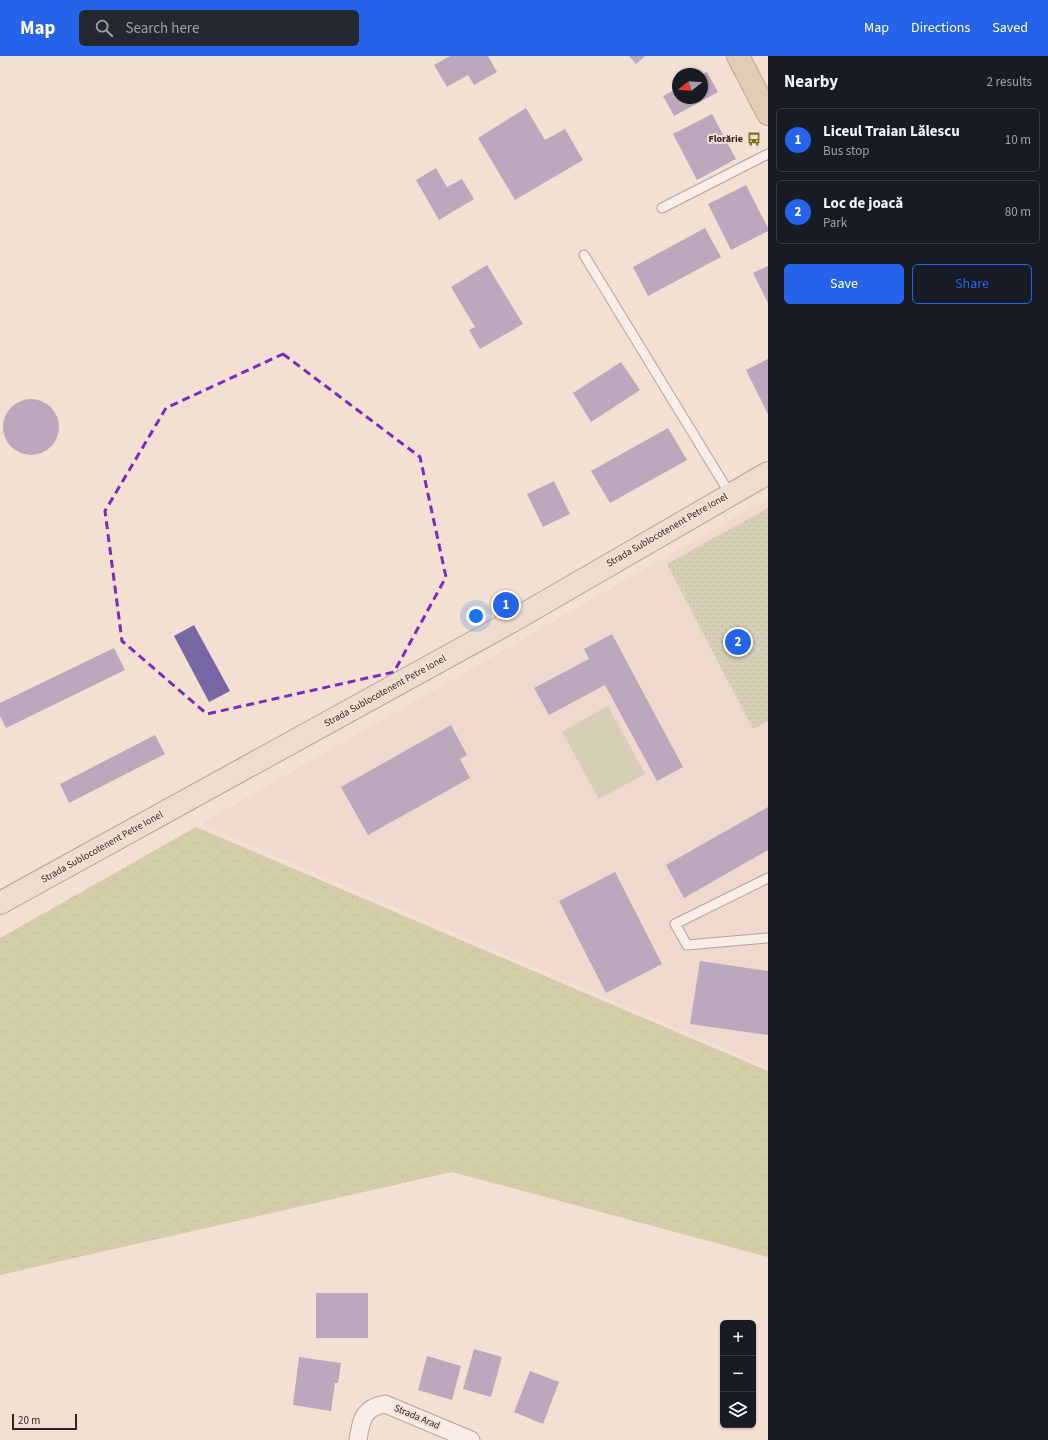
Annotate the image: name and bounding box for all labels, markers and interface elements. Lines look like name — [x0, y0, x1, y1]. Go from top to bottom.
search box — [79, 10, 359, 46]
text: Map — [20, 15, 55, 42]
icon: search — [93, 17, 115, 39]
text: Search here — [125, 18, 199, 39]
text: Map — [864, 18, 889, 38]
text: Directions — [911, 18, 970, 38]
text: Saved — [992, 18, 1028, 38]
north arrow — [672, 68, 708, 104]
text: Nearby — [784, 70, 838, 94]
text: 2 results — [987, 73, 1032, 91]
text: Liceul Traian Lălescu — [823, 121, 960, 142]
bus stop icon: Florărie — [746, 131, 762, 147]
text: 1 — [795, 131, 801, 149]
text: 10 m — [1005, 131, 1031, 149]
place label: Florărie — [708, 132, 743, 146]
text: Bus stop — [823, 142, 869, 160]
text: Loc de joacă — [823, 193, 903, 214]
text: 2 — [795, 203, 801, 221]
text: 80 m — [1005, 203, 1031, 221]
text: Park — [823, 214, 847, 232]
button: Save — [784, 264, 904, 304]
button: Share — [912, 264, 1032, 304]
street label: Strada Sublocotenent Petre Ionel — [604, 489, 731, 570]
pin: 1 — [493, 590, 519, 620]
your location — [466, 606, 486, 626]
pin: 2 — [725, 627, 751, 657]
street label: Strada Sublocotenent Petre Ionel — [321, 651, 449, 731]
street label: Strada Sublocotenent Petre Ionel — [38, 807, 166, 887]
map controls — [720, 1320, 756, 1428]
button: + — [720, 1320, 756, 1356]
button: − — [720, 1356, 756, 1392]
button: layers — [720, 1392, 756, 1428]
street label: Strada Arad — [392, 1401, 442, 1433]
scale bar — [12, 1412, 77, 1431]
text: 20 m — [18, 1413, 40, 1428]

